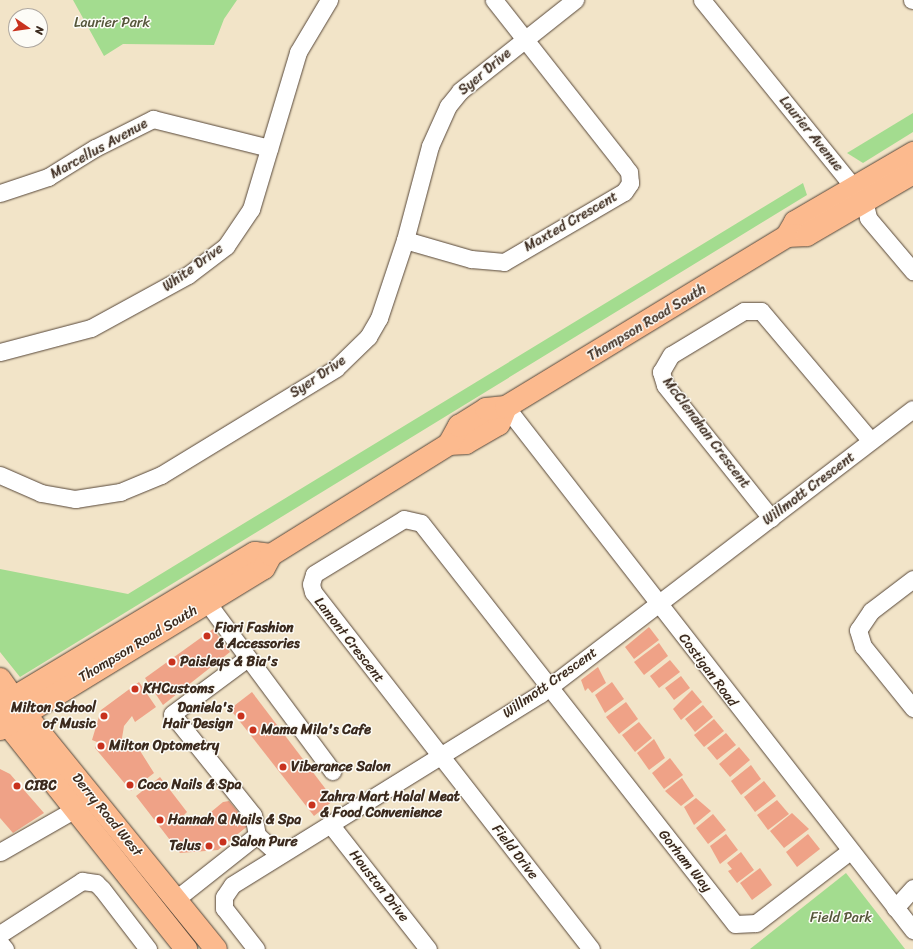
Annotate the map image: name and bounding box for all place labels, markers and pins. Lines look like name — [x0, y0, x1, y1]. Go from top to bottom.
place label: Fiori Fashion & Accessories — [215, 620, 300, 652]
marker: Fiori Fashion & Accessories — [202, 631, 212, 641]
place label: Paisleys & Bia's — [180, 654, 278, 670]
marker: Paisleys & Bia's — [167, 657, 177, 667]
place label: KHCustoms — [143, 681, 214, 697]
marker: KHCustoms — [130, 684, 140, 694]
place label: Milton School of Music — [11, 700, 96, 732]
place label: Daniela's Hair Design — [162, 700, 233, 732]
marker: Milton School of Music — [99, 711, 109, 721]
marker: Daniela's Hair Design — [236, 711, 246, 721]
place label: Mama Mila's Cafe — [261, 722, 372, 738]
marker: Mama Mila's Cafe — [248, 725, 258, 735]
place label: Milton Optometry — [109, 738, 219, 754]
marker: Milton Optometry — [96, 741, 106, 751]
place label: Viberance Salon — [291, 759, 391, 775]
marker: Viberance Salon — [278, 762, 288, 772]
place label: Coco Nails & Spa — [138, 777, 242, 793]
place label: CIBC — [25, 778, 57, 794]
marker: Coco Nails & Spa — [125, 780, 135, 790]
marker: CIBC — [12, 781, 22, 791]
place label: Zahra Mart Halal Meat & Food Convenience — [320, 789, 460, 822]
marker: Zahra Mart Halal Meat & Food Convenience — [307, 800, 317, 810]
place label: Hannah Q Nails & Spa — [168, 812, 301, 828]
marker: Hannah Q Nails & Spa — [155, 815, 165, 825]
place label: Salon Pure — [231, 834, 298, 850]
marker: Salon Pure — [218, 837, 228, 847]
place label: Telus — [169, 838, 201, 854]
marker: Telus — [204, 841, 214, 851]

